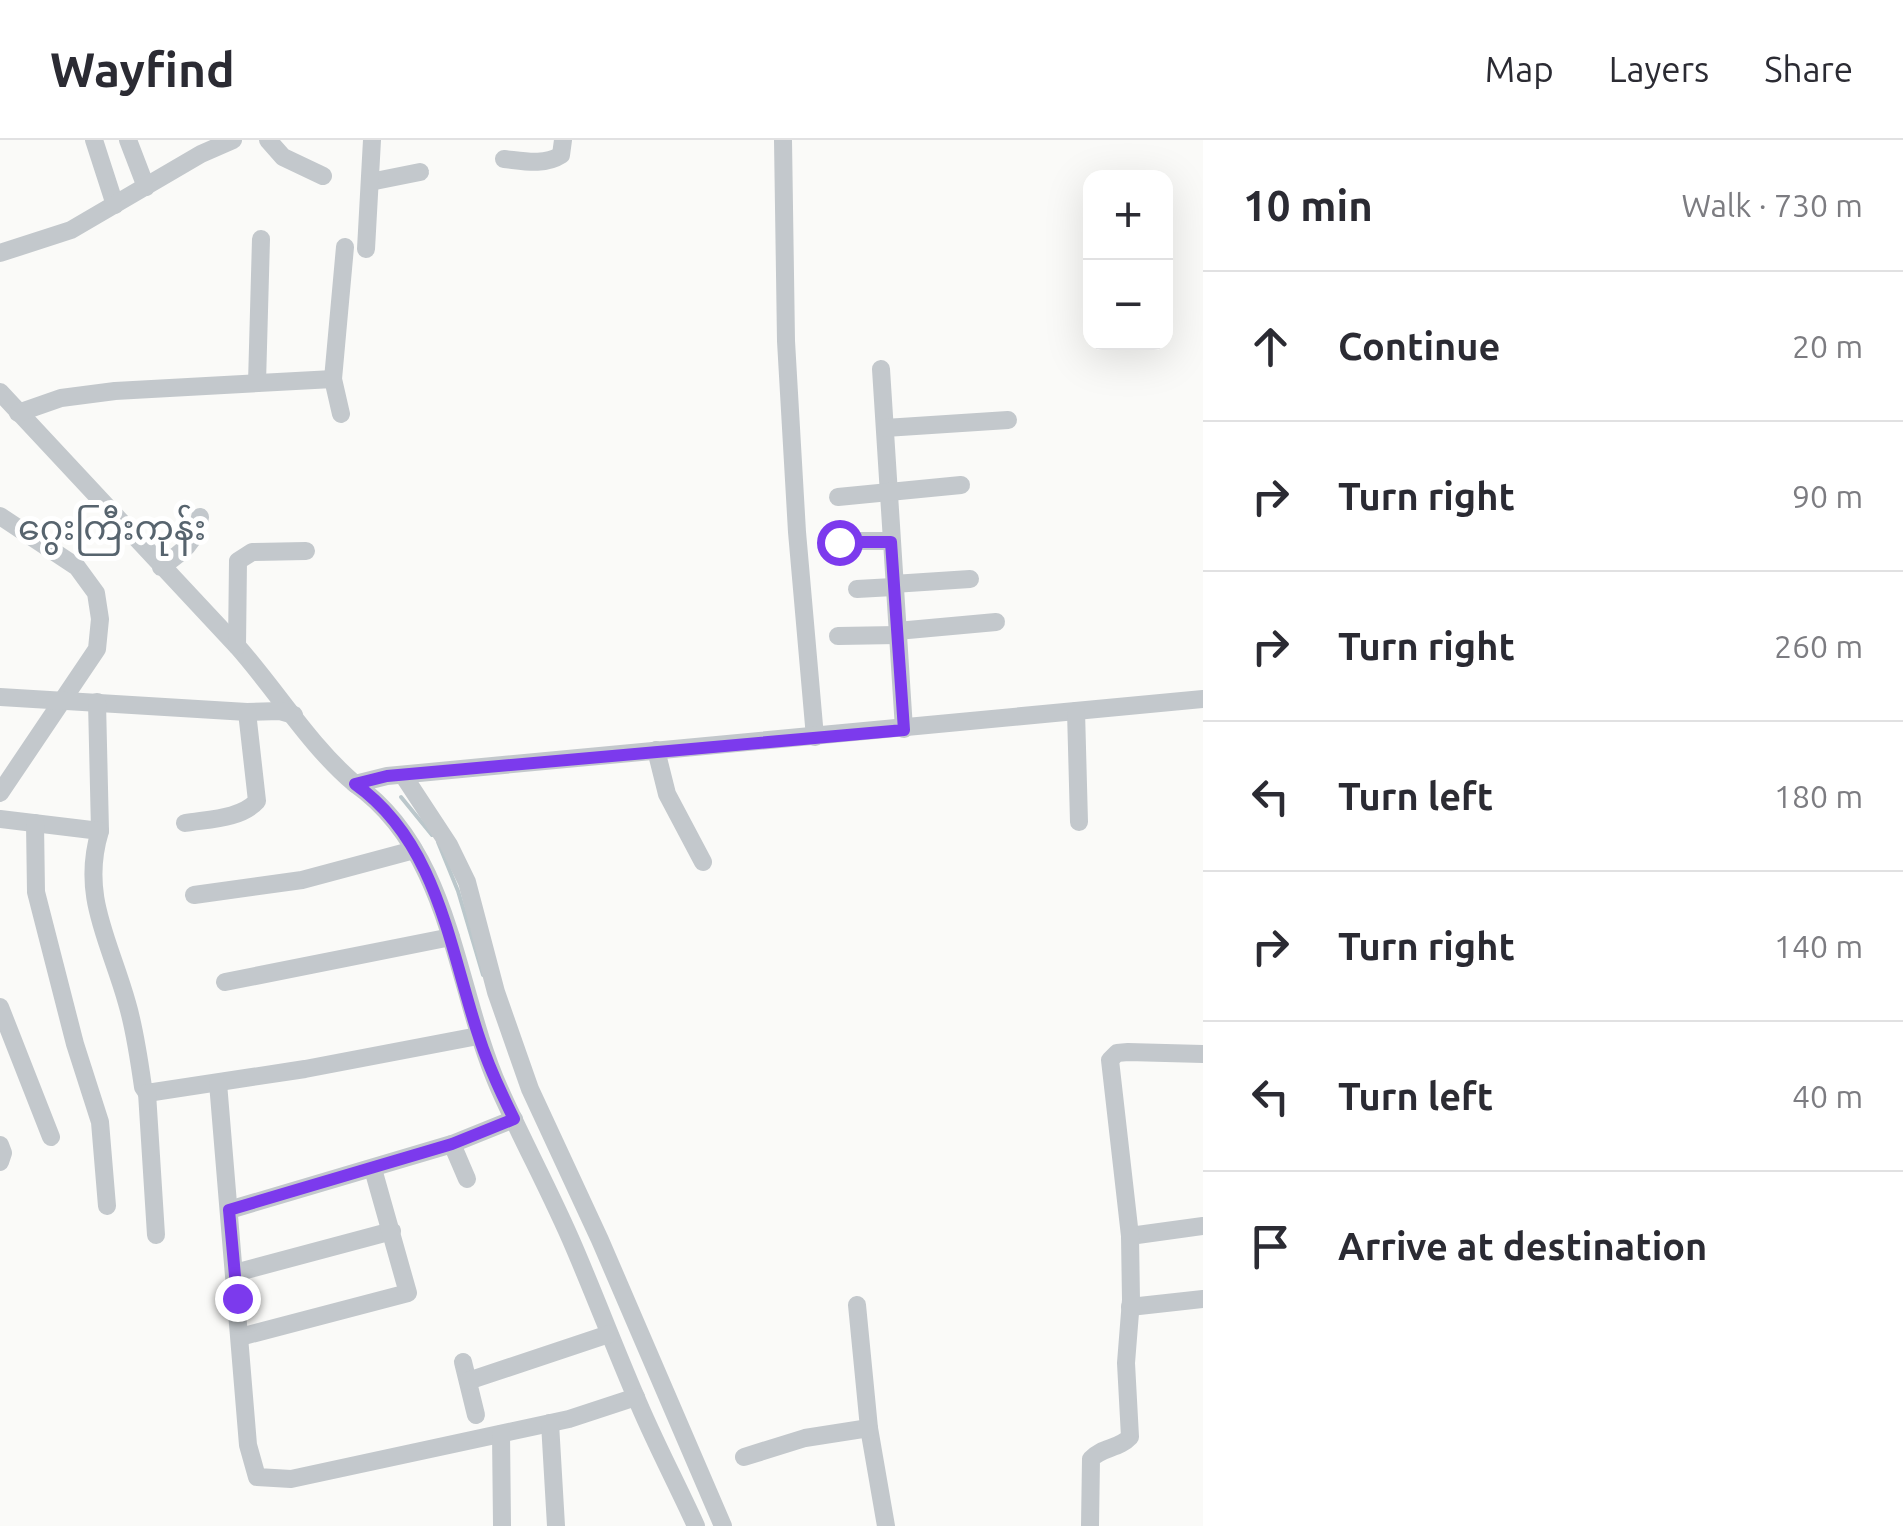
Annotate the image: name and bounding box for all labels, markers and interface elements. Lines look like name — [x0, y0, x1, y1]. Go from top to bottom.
text: Wayfind — [50, 42, 235, 96]
text: Map — [1485, 49, 1554, 89]
text: Layers — [1609, 49, 1709, 89]
text: Share — [1764, 49, 1853, 89]
map controls — [1083, 170, 1173, 350]
button: + — [1083, 170, 1173, 260]
text: 10 min — [1243, 182, 1373, 229]
text: Walk · 730 m — [1681, 187, 1863, 223]
button: − — [1083, 260, 1173, 350]
icon: ahead — [1243, 319, 1298, 374]
text: Continue — [1338, 325, 1500, 367]
text: 20 m — [1792, 328, 1863, 364]
icon: right — [1243, 469, 1298, 524]
text: Turn right — [1338, 475, 1515, 517]
text: 90 m — [1792, 478, 1863, 514]
district label: ဂွေးကြီးကုန်း — [18, 504, 206, 556]
route start — [817, 520, 863, 566]
icon: right — [1243, 619, 1298, 674]
text: Turn right — [1338, 625, 1515, 667]
text: 260 m — [1774, 628, 1863, 664]
icon: left — [1243, 769, 1298, 824]
text: Turn left — [1338, 775, 1493, 817]
text: 180 m — [1774, 778, 1863, 814]
icon: right — [1243, 919, 1298, 974]
text: Turn right — [1338, 925, 1515, 967]
text: 140 m — [1774, 928, 1863, 964]
icon: left — [1243, 1069, 1298, 1124]
text: Turn left — [1338, 1075, 1493, 1117]
text: 40 m — [1792, 1078, 1863, 1114]
icon: arrive — [1243, 1219, 1298, 1274]
text: Arrive at destination — [1338, 1225, 1707, 1267]
route end — [215, 1276, 261, 1322]

